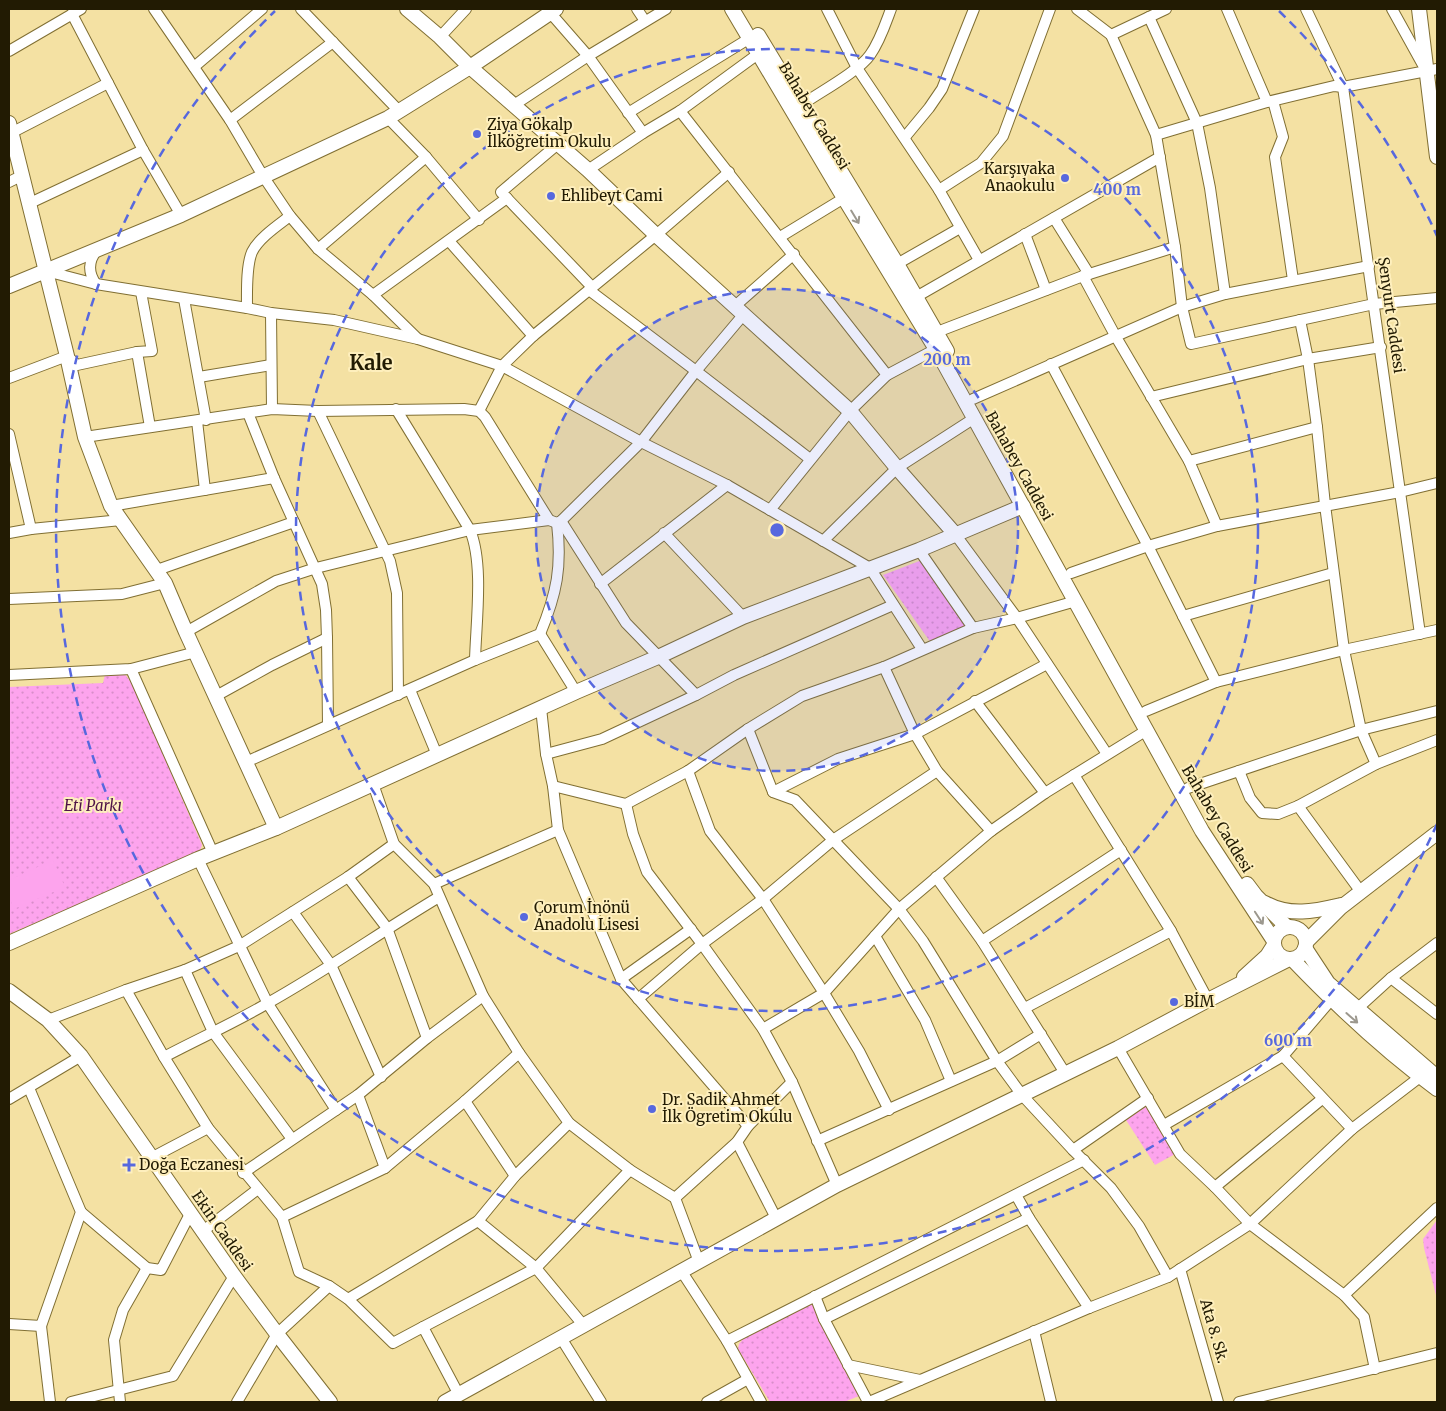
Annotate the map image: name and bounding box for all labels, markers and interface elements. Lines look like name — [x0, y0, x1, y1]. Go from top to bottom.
street label: Bahabey Caddesi — [775, 58, 854, 173]
place label: Ziya Gökalp İlköğretim Okulu — [487, 115, 611, 151]
marker: Ziya Gökalp İlköğretim Okulu — [471, 128, 483, 140]
place label: Karşıyaka Anaokulu — [984, 159, 1055, 195]
marker: Karşıyaka Anaokulu — [1059, 172, 1071, 184]
text: 400 m — [1093, 180, 1141, 199]
place label: Ehlibeyt Cami — [561, 186, 663, 205]
marker: Ehlibeyt Cami — [545, 190, 557, 202]
one-way arrow — [850, 209, 860, 223]
street label: Şenyurt Caddesi — [1374, 256, 1409, 374]
district label: Kale — [349, 350, 393, 375]
text: 200 m — [923, 350, 971, 369]
street label: Bahabey Caddesi — [982, 408, 1057, 524]
centre of rings — [768, 521, 786, 539]
street label: Bahabey Caddesi — [1178, 761, 1257, 876]
park label: Eti Parkı — [64, 796, 122, 815]
place label: Çorum İnönü Anadolu Lisesi — [533, 898, 640, 934]
marker: Çorum İnönü Anadolu Lisesi — [518, 911, 530, 923]
one-way arrow — [1254, 911, 1264, 925]
place label: BİM — [1184, 992, 1214, 1011]
marker: BİM — [1168, 996, 1180, 1008]
one-way arrow — [1345, 1012, 1358, 1024]
text: 600 m — [1264, 1031, 1312, 1050]
place label: Dr. Sadik Ahmet İlk Ögretim Okulu — [662, 1090, 792, 1126]
marker: Dr. Sadik Ahmet İlk Ögretim Okulu — [646, 1103, 658, 1115]
place label: Doğa Eczanesi — [139, 1155, 244, 1174]
marker: Doğa Eczanesi — [123, 1159, 135, 1171]
street label: Ekin Caddesi — [188, 1187, 257, 1275]
street label: Ata 8. Sk. — [1196, 1296, 1233, 1365]

